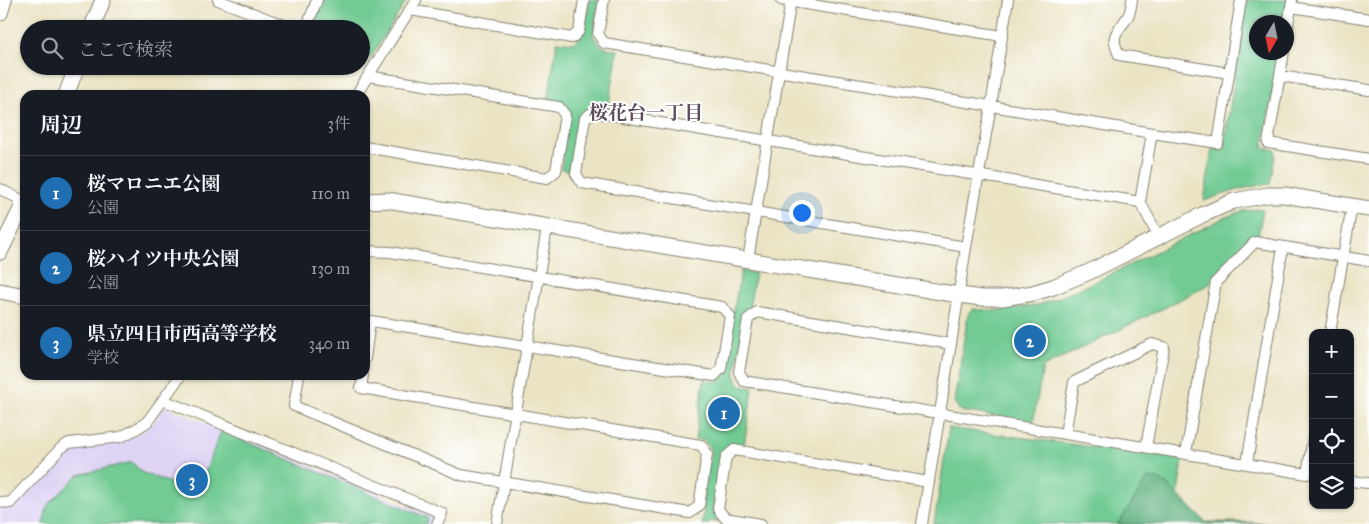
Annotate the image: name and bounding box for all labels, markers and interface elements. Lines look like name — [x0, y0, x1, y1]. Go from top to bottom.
north arrow — [1249, 15, 1294, 60]
search box — [20, 20, 370, 75]
icon: search — [38, 34, 66, 62]
text: ここで検索 — [78, 38, 173, 61]
district label: 桜花台一丁目 — [589, 101, 703, 124]
text: 周辺 — [40, 112, 82, 138]
text: 3件 — [328, 114, 350, 133]
text: 桜マロニエ公園 — [87, 172, 220, 195]
text: 1 — [53, 184, 59, 203]
text: 110 m — [311, 184, 350, 203]
text: 公園 — [87, 198, 119, 217]
your location — [789, 200, 815, 226]
text: 桜ハイツ中央公園 — [87, 247, 239, 270]
text: 2 — [52, 259, 60, 278]
text: 130 m — [311, 259, 350, 278]
text: 公園 — [87, 273, 119, 292]
text: 県立四日市西高等学校 — [87, 322, 277, 345]
pin: 2 — [1014, 322, 1046, 360]
map controls — [1309, 329, 1354, 509]
button: + — [1309, 329, 1354, 374]
text: 3 — [53, 334, 59, 353]
text: 340 m — [308, 334, 350, 353]
text: 学校 — [87, 348, 119, 367]
button: − — [1309, 374, 1354, 419]
pin: 1 — [708, 394, 740, 432]
button: locate — [1309, 419, 1354, 464]
pin: 3 — [176, 461, 208, 499]
button: layers — [1309, 464, 1354, 509]

